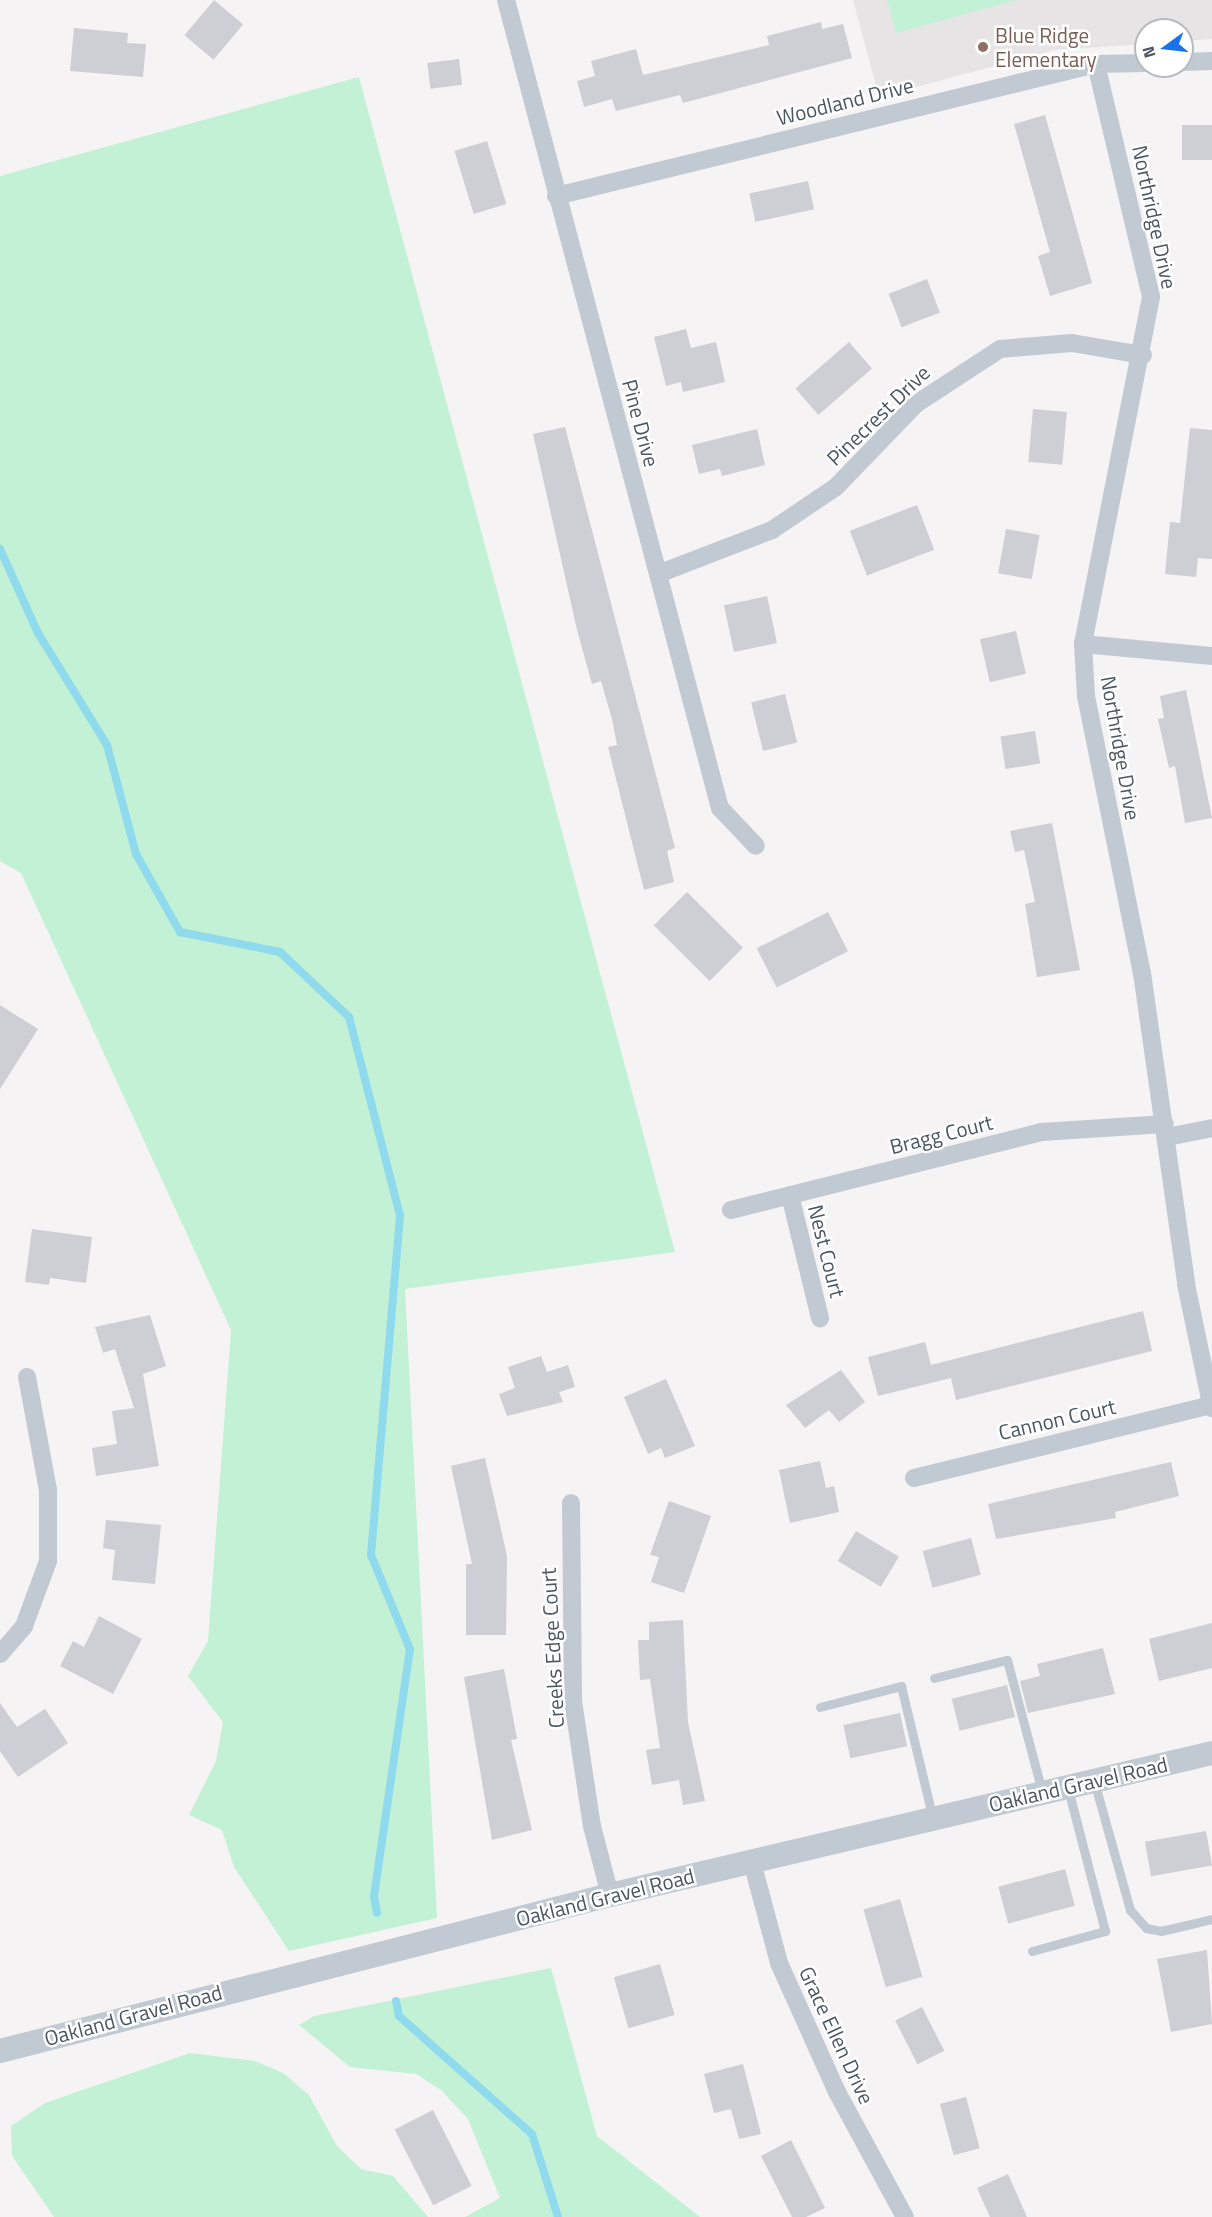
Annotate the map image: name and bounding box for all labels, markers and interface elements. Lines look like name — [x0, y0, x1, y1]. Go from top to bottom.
north arrow — [1134, 18, 1194, 78]
place label: Blue Ridge Elementary — [995, 22, 1097, 72]
marker: Blue Ridge Elementary — [976, 40, 990, 54]
text: N — [1136, 44, 1162, 61]
street label: Woodland Drive — [774, 72, 916, 130]
street label: Northridge Drive — [1127, 143, 1183, 291]
street label: Pinecrest Drive — [821, 360, 935, 470]
street label: Pine Drive — [617, 377, 665, 469]
street label: Northridge Drive — [1096, 674, 1146, 822]
street label: Bragg Court — [887, 1109, 995, 1159]
street label: Nest Court — [803, 1202, 851, 1300]
street label: Cannon Court — [996, 1393, 1118, 1445]
street label: Creeks Edge Court — [535, 1567, 569, 1729]
street label: Oakland Gravel Road — [986, 1751, 1170, 1817]
street label: Oakland Gravel Road — [513, 1863, 697, 1931]
street label: Grace Ellen Drive — [794, 1962, 880, 2108]
street label: Oakland Gravel Road — [41, 1979, 225, 2051]

